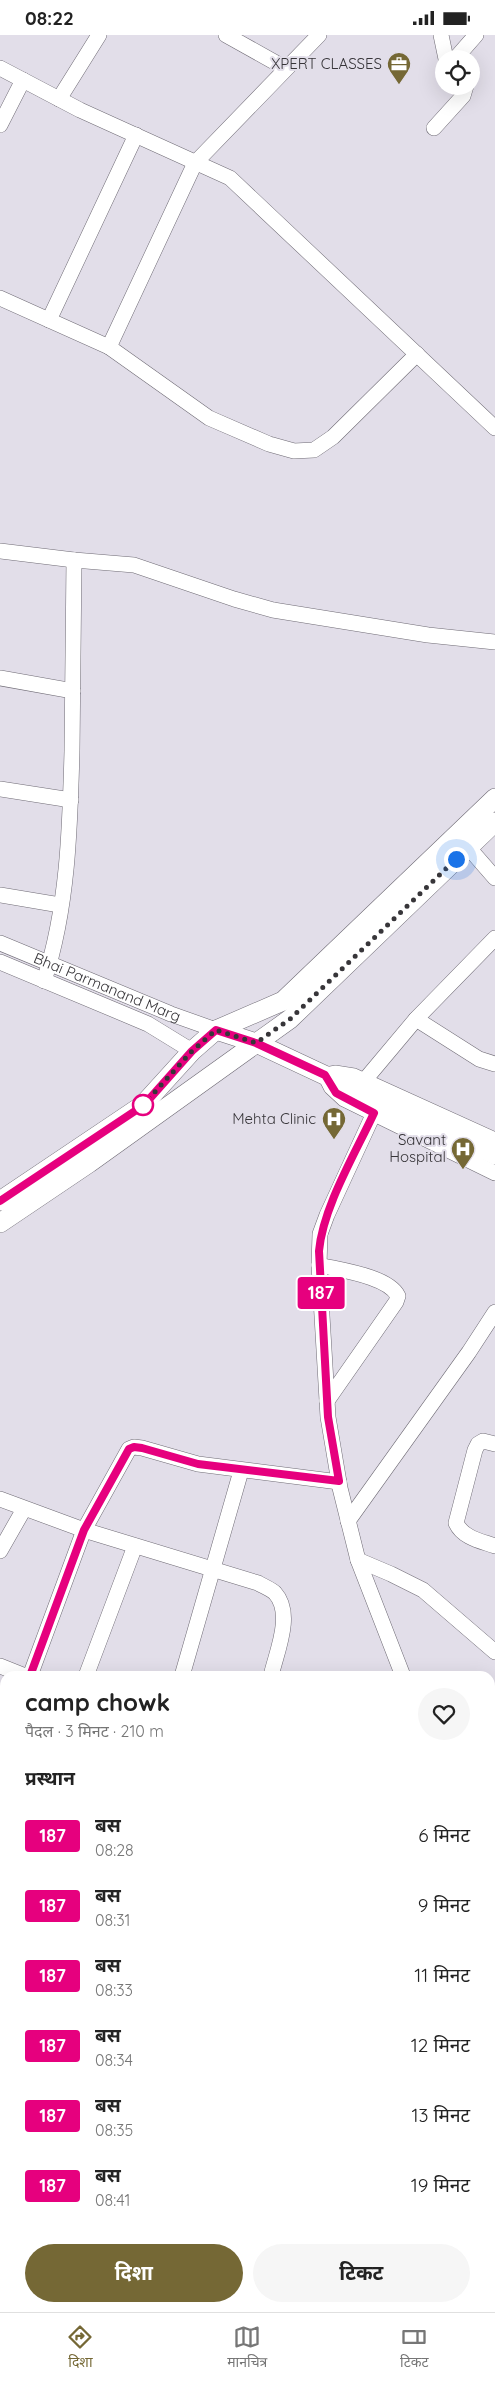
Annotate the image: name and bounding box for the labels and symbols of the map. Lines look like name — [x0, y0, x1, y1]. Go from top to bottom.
office icon: XPERT CLASSES — [386, 51, 412, 85]
place label: XPERT CLASSES — [271, 54, 382, 73]
your location — [444, 847, 469, 872]
street label: Bhai Parmanand Marg — [31, 948, 183, 1026]
unlabelled marker — [132, 1094, 154, 1116]
hospital icon: Mehta Clinic — [321, 1106, 347, 1140]
place label: Mehta Clinic — [232, 1109, 316, 1128]
place label: Savant Hospital — [389, 1130, 446, 1166]
hospital icon: Savant Hospital — [450, 1136, 476, 1170]
line badge: 187 — [292, 1277, 350, 1309]

